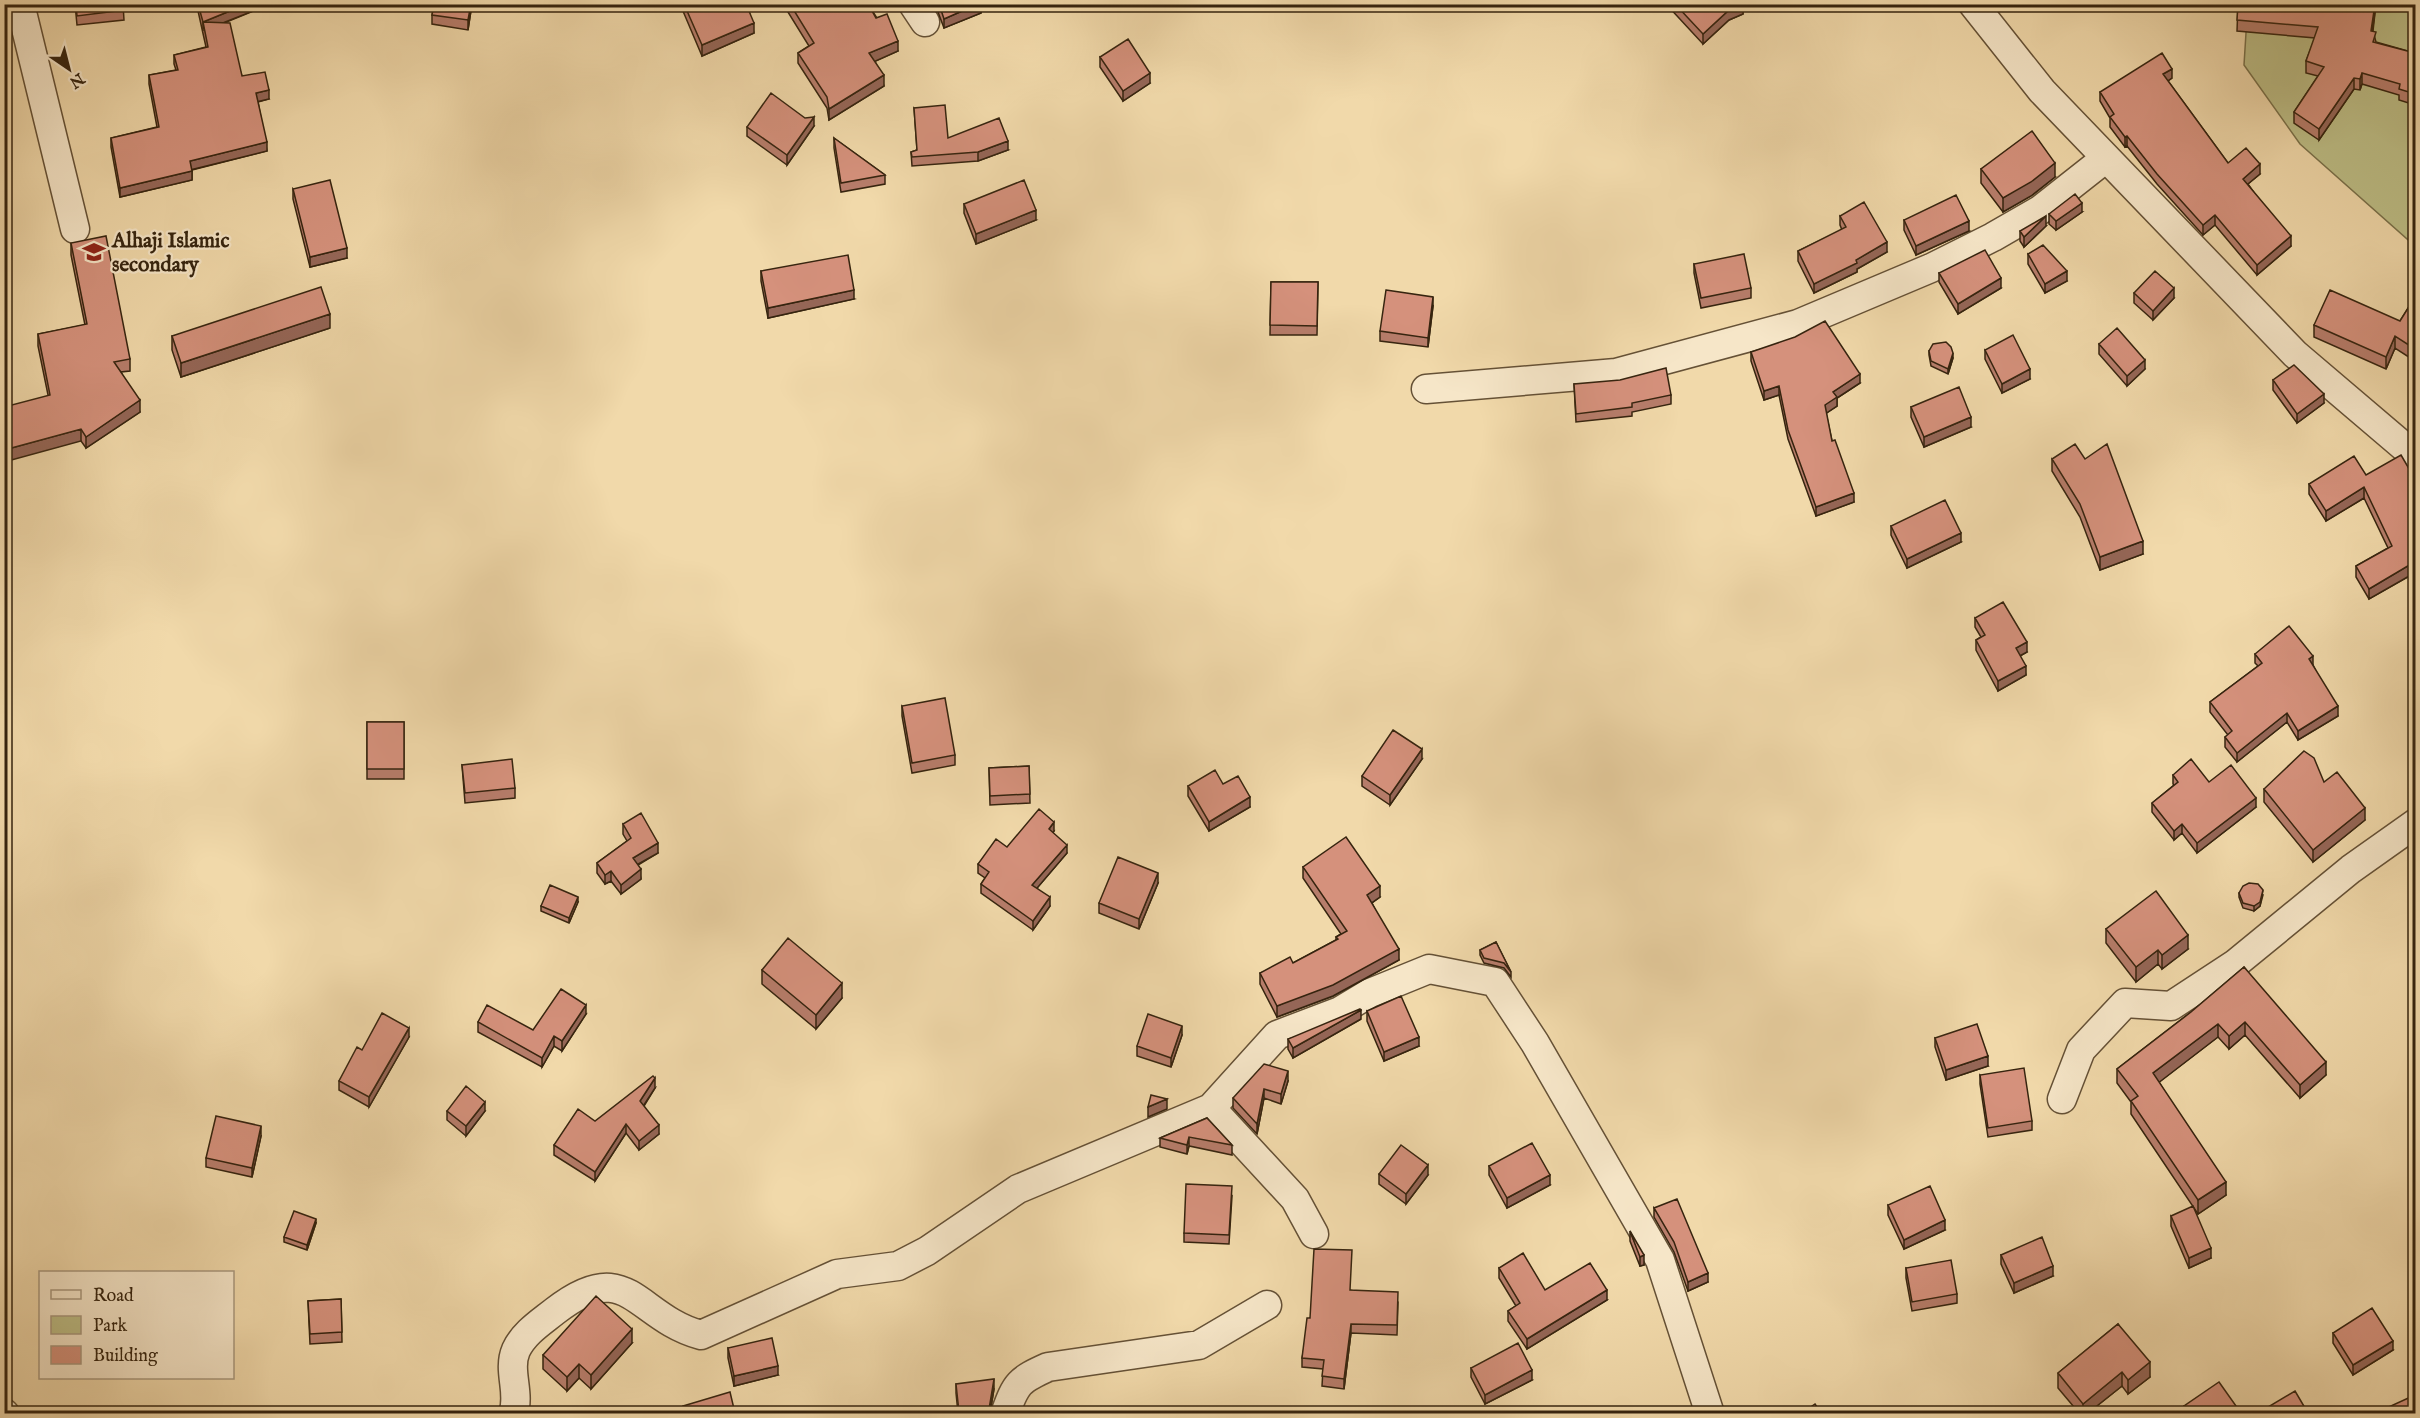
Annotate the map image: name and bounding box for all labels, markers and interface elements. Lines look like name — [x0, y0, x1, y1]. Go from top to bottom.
north arrow — [39, 39, 99, 99]
text: N — [65, 67, 89, 92]
place label: Alhaji Islamic secondary — [111, 228, 229, 279]
school or university icon: Alhaji Islamic secondary — [81, 239, 107, 265]
legend — [39, 1271, 234, 1379]
text: Road — [93, 1285, 134, 1308]
text: Park — [93, 1315, 128, 1338]
text: Building — [93, 1345, 158, 1368]

